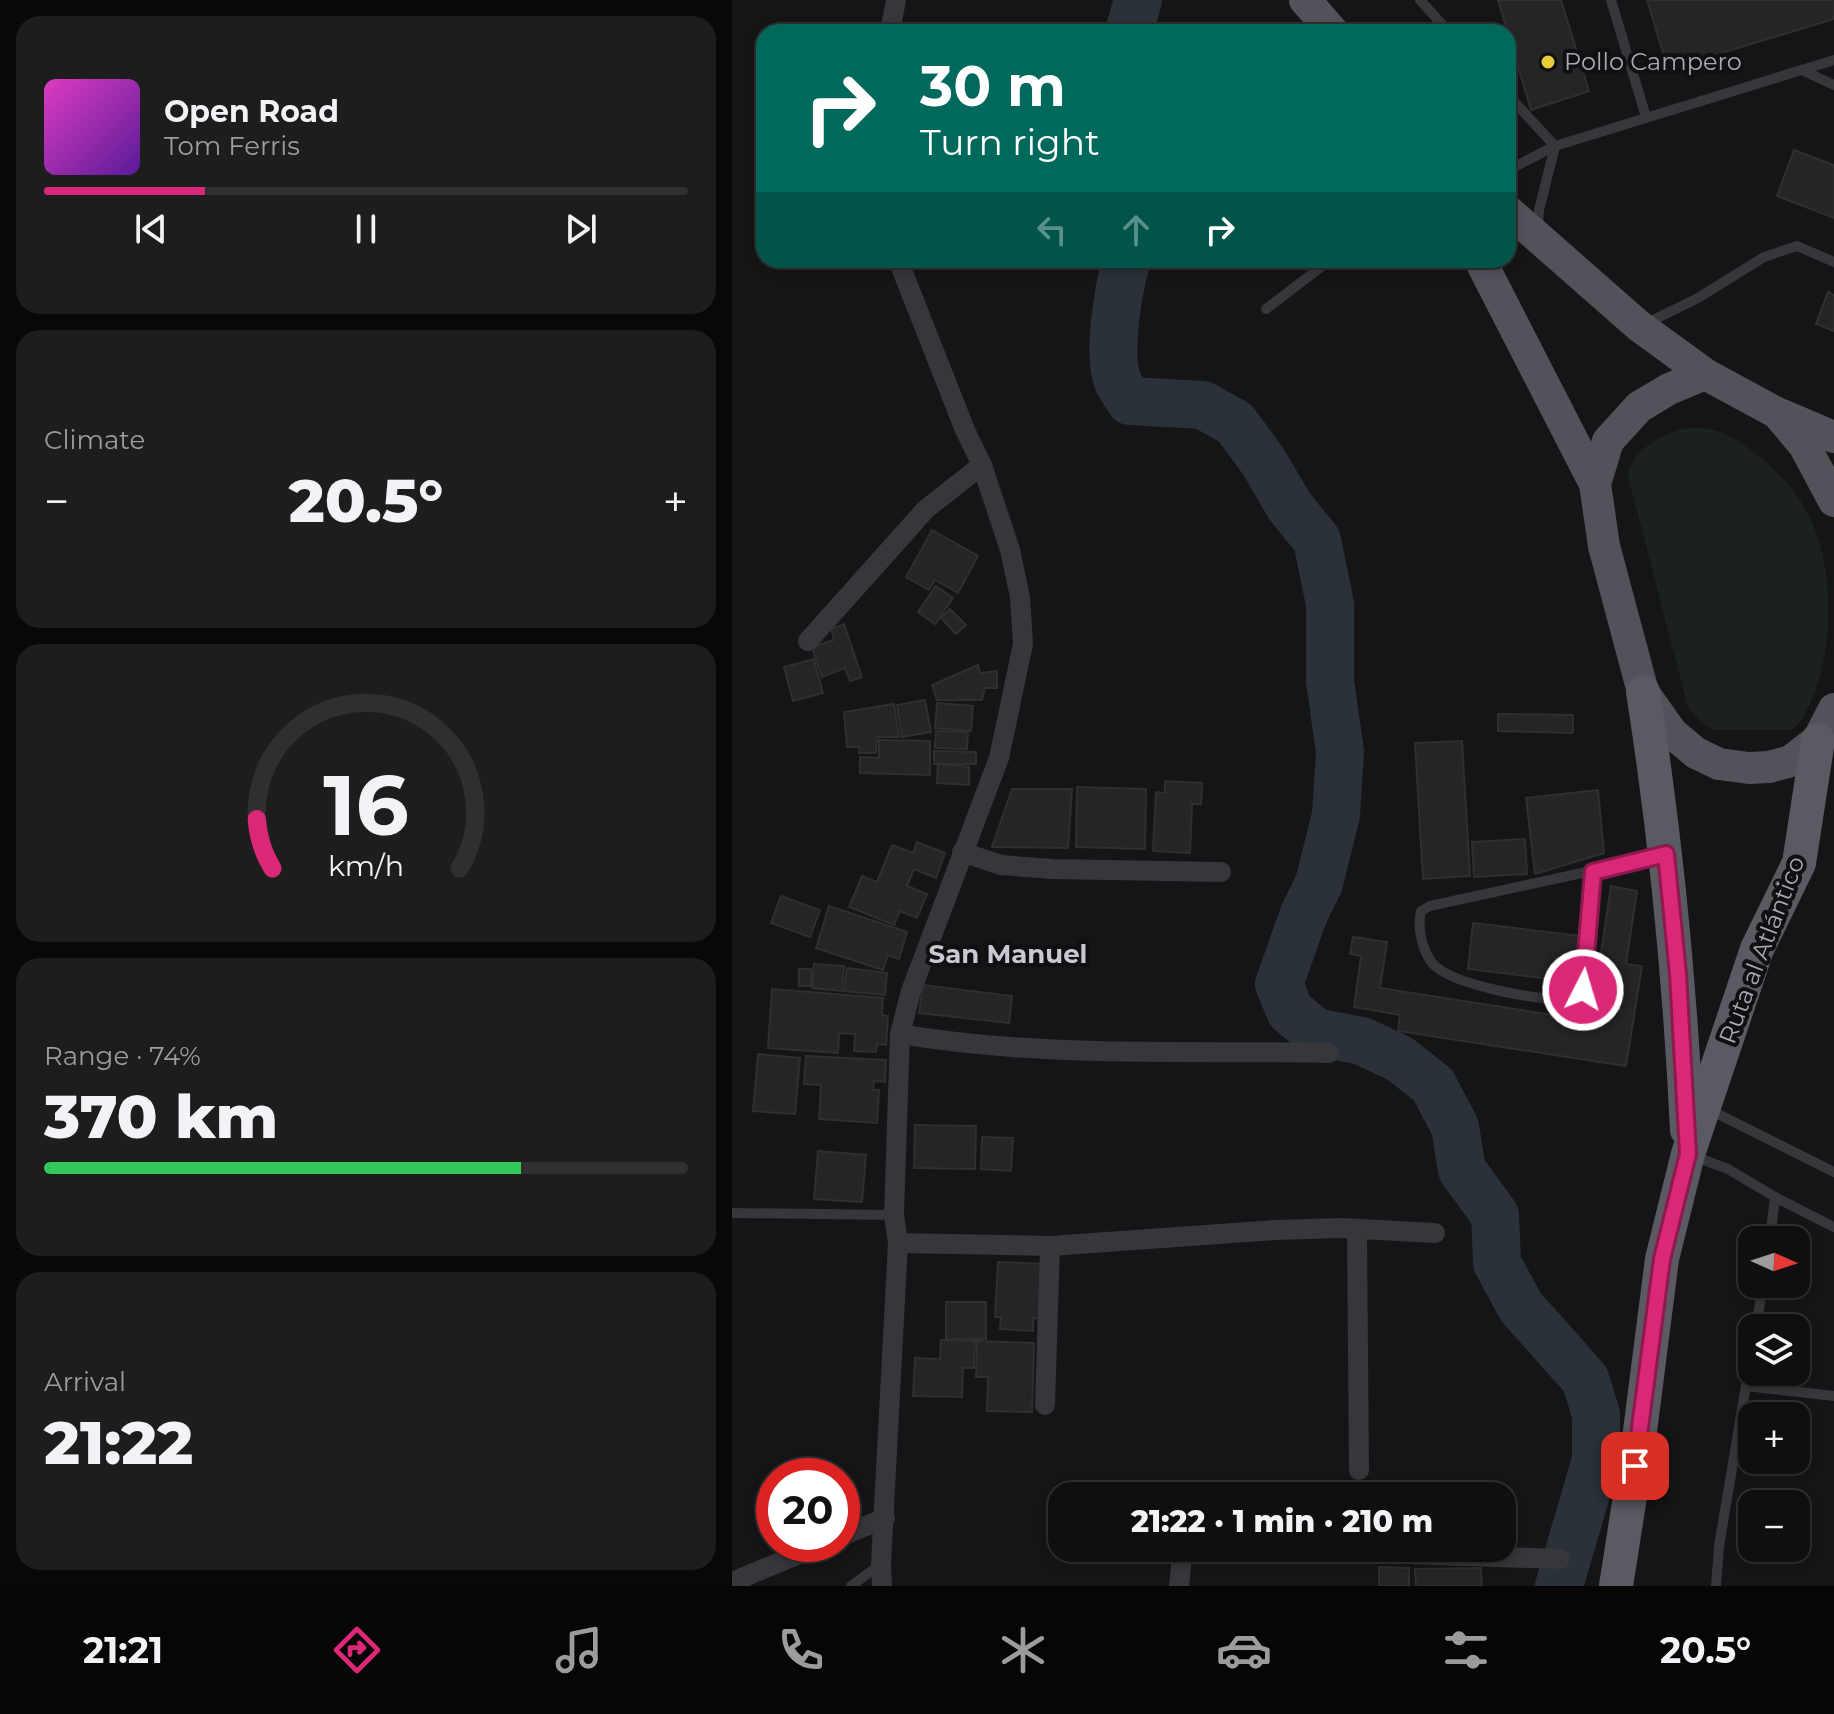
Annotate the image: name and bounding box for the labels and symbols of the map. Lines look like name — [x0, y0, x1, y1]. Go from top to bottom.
place label: Pollo Campero — [1564, 47, 1742, 76]
marker: Pollo Campero — [1539, 53, 1557, 71]
street label: Ruta al Atlántico — [1712, 852, 1811, 1048]
district label: San Manuel — [929, 938, 1087, 970]
position arrow — [1541, 948, 1625, 1032]
north arrow — [1738, 1226, 1810, 1298]
pin — [1601, 1432, 1669, 1500]
speed limit sign: 20 — [756, 1458, 860, 1562]

